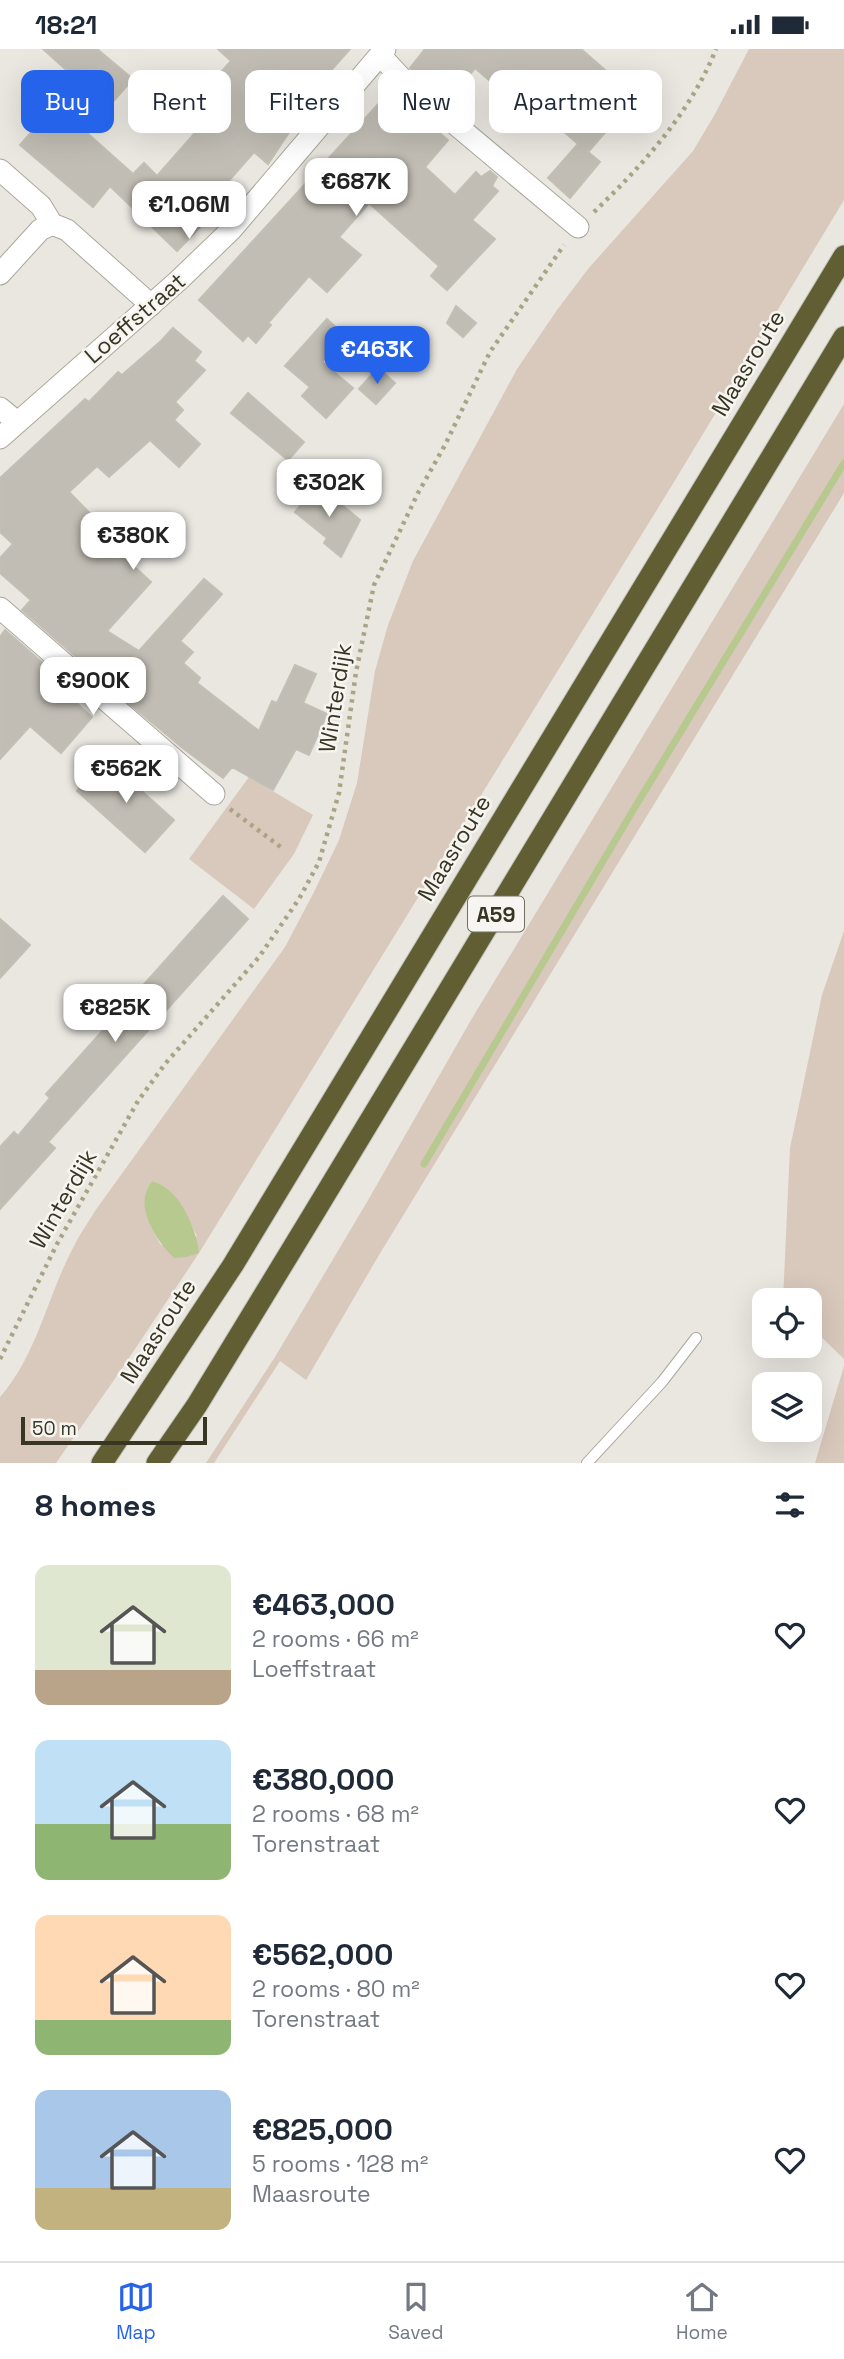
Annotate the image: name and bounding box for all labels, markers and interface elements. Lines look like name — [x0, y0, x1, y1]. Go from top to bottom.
text: 18:21 — [35, 8, 97, 42]
chip: Buy — [21, 70, 114, 133]
chip: Rent — [128, 70, 231, 133]
chip: Filters — [245, 70, 364, 133]
chip: New — [378, 70, 475, 133]
chip: Apartment — [489, 70, 662, 133]
pin: €687K — [307, 159, 405, 218]
text: €687K — [321, 166, 391, 196]
pin: €1.06M — [132, 181, 246, 241]
text: €1.06M — [148, 189, 230, 219]
street label: Loeffstraat — [78, 266, 192, 370]
street label: Maasroute — [705, 304, 791, 422]
pin: €463K — [328, 327, 426, 386]
text: €463K — [341, 334, 413, 364]
pin: €302K — [280, 459, 378, 519]
text: €302K — [293, 467, 365, 497]
pin: €380K — [84, 512, 182, 572]
text: €380K — [97, 520, 169, 550]
street label: Winterdijk — [312, 641, 358, 755]
pin: €900K — [44, 657, 142, 717]
text: €900K — [56, 665, 130, 695]
pin: €562K — [77, 745, 175, 805]
text: €562K — [90, 753, 162, 783]
street label: Maasroute — [411, 789, 497, 907]
road number: A59 — [468, 897, 524, 931]
pin: €825K — [66, 985, 164, 1044]
text: €825K — [79, 992, 151, 1022]
street label: Winterdijk — [22, 1144, 104, 1254]
street label: Maasroute — [113, 1273, 203, 1389]
map controls — [752, 1288, 822, 1442]
button: locate — [752, 1288, 822, 1358]
button: layers — [752, 1372, 822, 1442]
scale bar — [21, 1414, 206, 1446]
text: 50 m — [32, 1416, 77, 1441]
text: 8 homes — [35, 1486, 156, 1525]
icon: filters — [771, 1486, 809, 1524]
text: €463,000 — [252, 1585, 395, 1624]
icon: home — [91, 1593, 175, 1677]
icon: heart — [771, 1616, 809, 1654]
text: 2 rooms · 66 m² — [252, 1624, 419, 1654]
text: Loeffstraat — [252, 1654, 376, 1684]
text: €380,000 — [252, 1760, 394, 1799]
icon: home — [91, 1768, 175, 1852]
icon: heart — [771, 1791, 809, 1829]
text: 2 rooms · 68 m² — [252, 1799, 419, 1829]
text: Torenstraat — [252, 1829, 380, 1859]
text: €562,000 — [252, 1935, 393, 1974]
icon: home — [91, 1943, 175, 2027]
icon: heart — [771, 1966, 809, 2004]
text: 2 rooms · 80 m² — [252, 1974, 420, 2004]
text: Torenstraat — [252, 2004, 380, 2034]
text: €825,000 — [252, 2110, 393, 2149]
icon: home — [91, 2118, 175, 2202]
icon: heart — [771, 2141, 809, 2179]
text: 5 rooms · 128 m² — [252, 2149, 428, 2179]
text: Maasroute — [252, 2179, 371, 2209]
tab: Map — [116, 2278, 156, 2345]
tab: Saved — [388, 2278, 444, 2345]
tab: Home — [676, 2278, 728, 2345]

